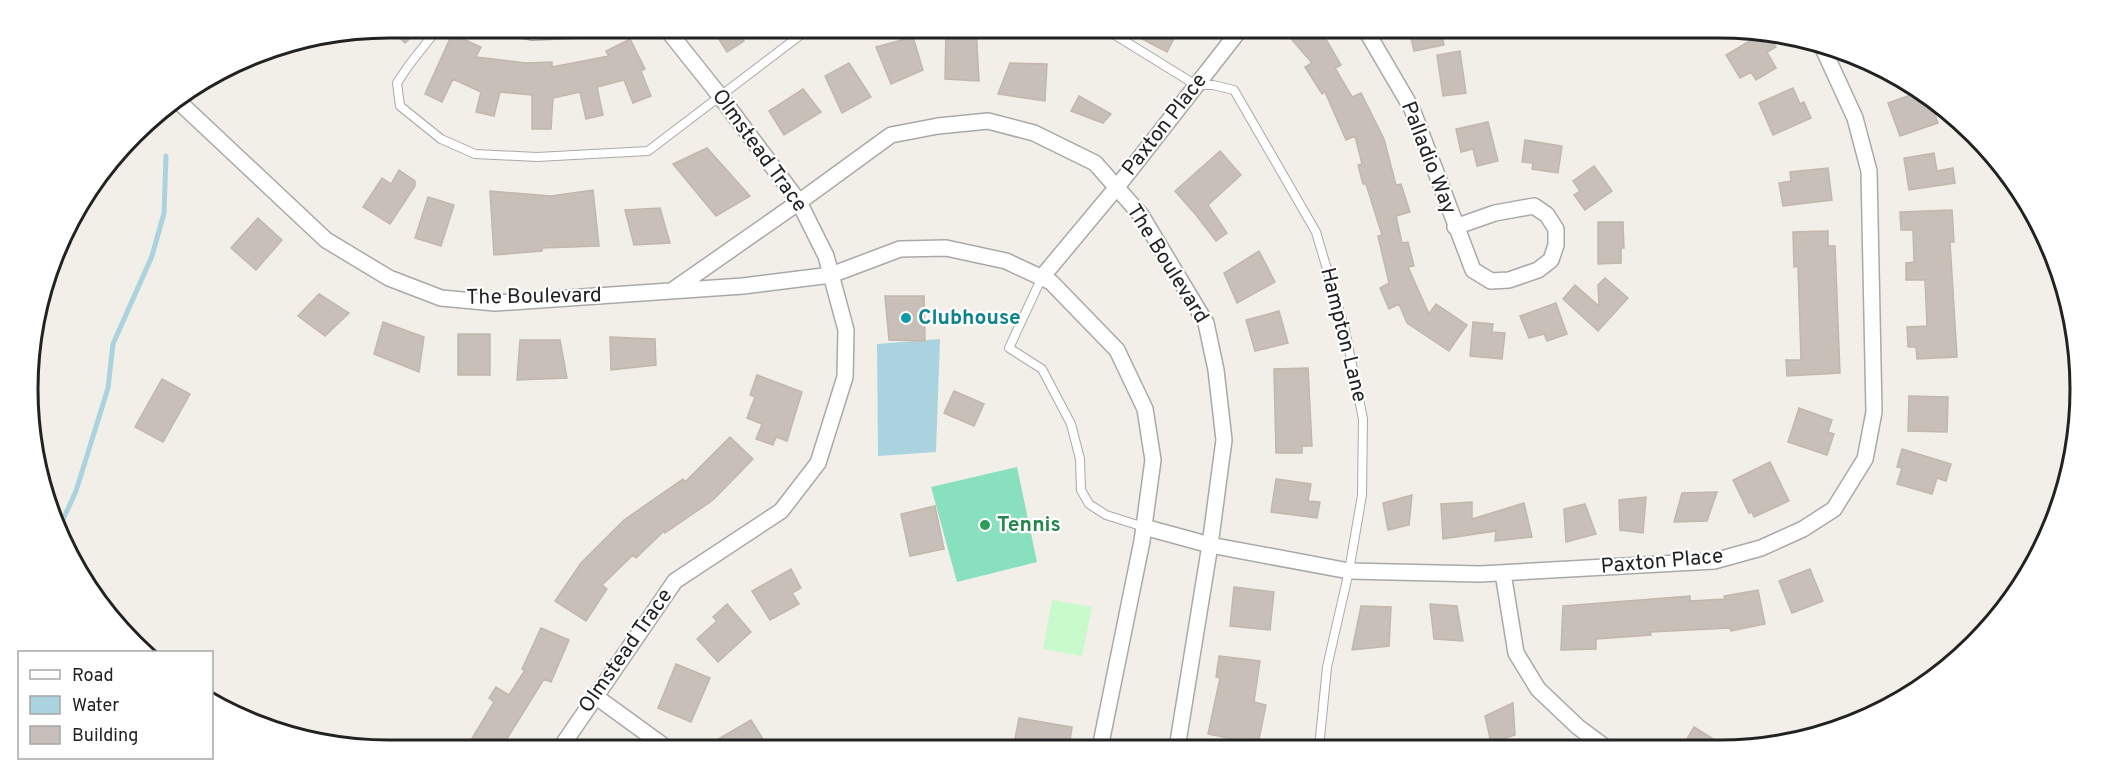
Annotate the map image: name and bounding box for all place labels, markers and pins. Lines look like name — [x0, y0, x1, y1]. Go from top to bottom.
place label: Clubhouse — [918, 305, 1021, 332]
marker: Clubhouse — [899, 311, 913, 325]
place label: Tennis — [997, 512, 1061, 539]
marker: Tennis — [978, 518, 992, 532]

